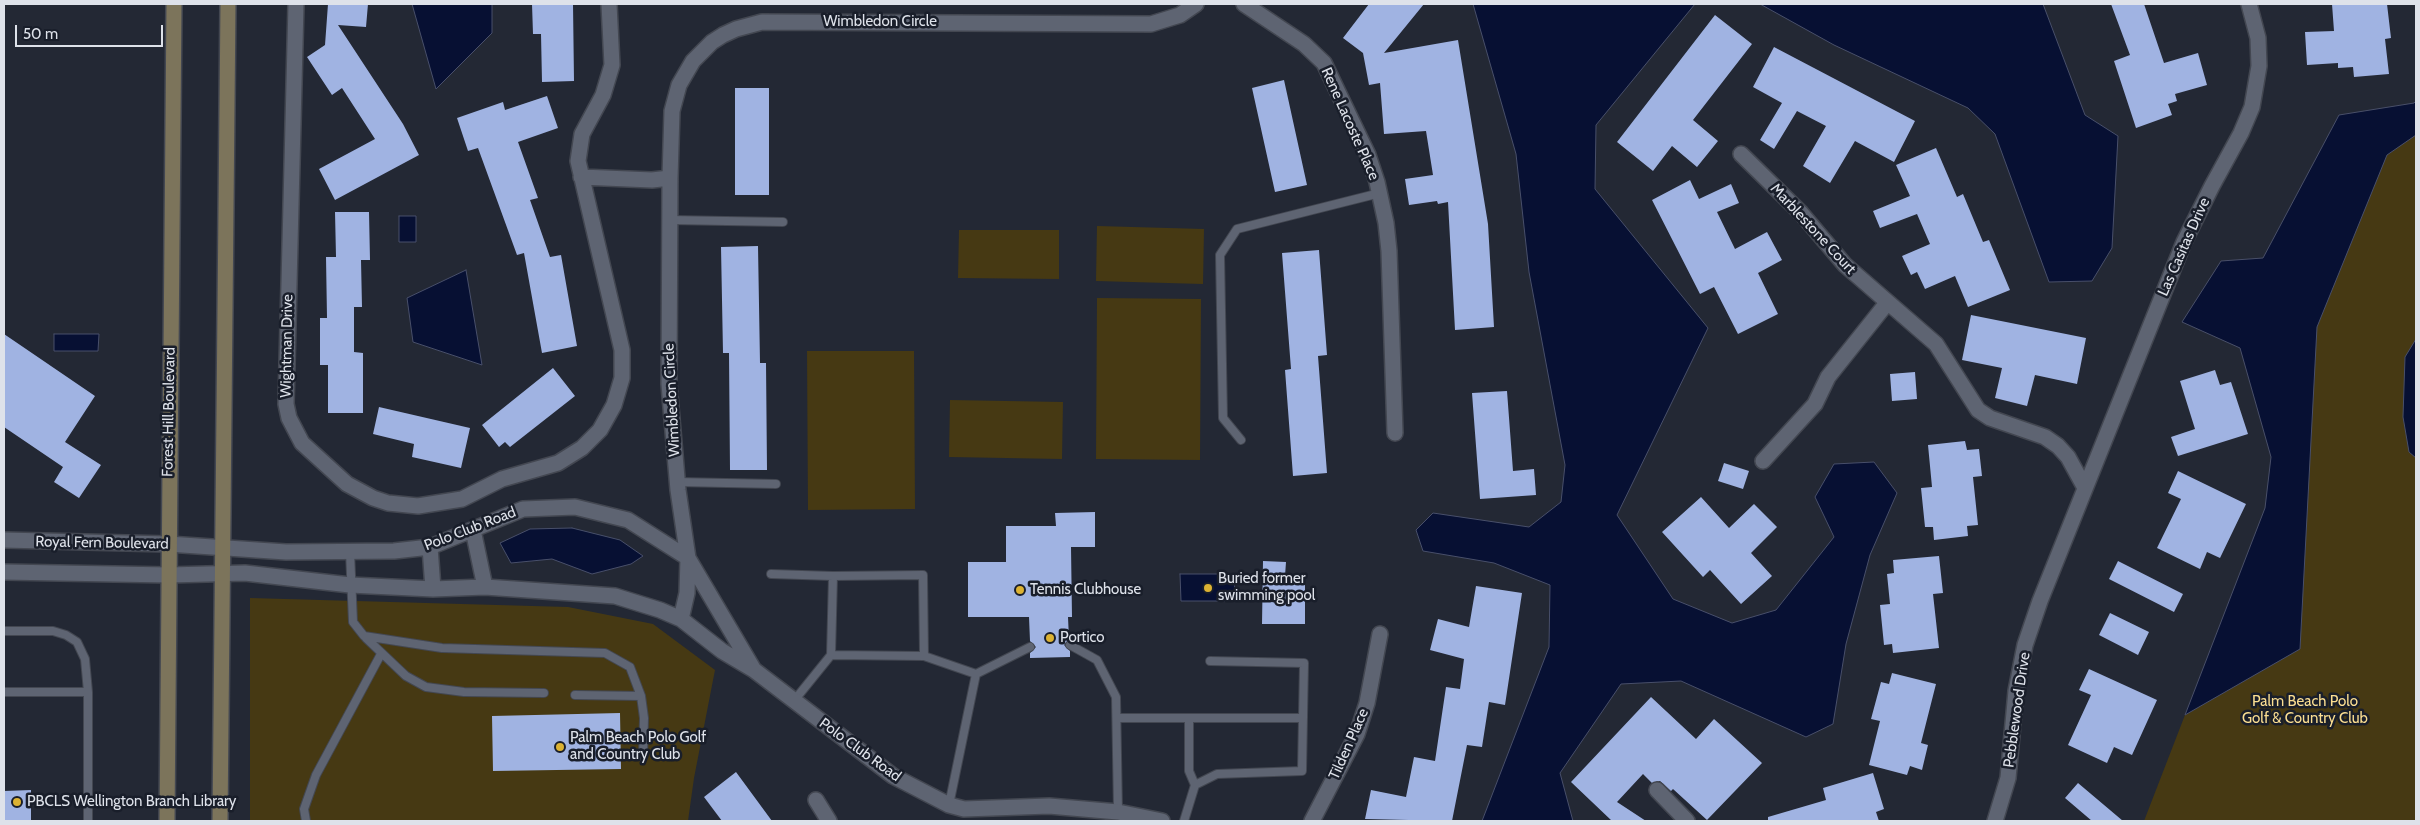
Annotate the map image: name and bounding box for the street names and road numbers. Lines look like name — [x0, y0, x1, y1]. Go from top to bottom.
street label: Wimbledon Circle — [823, 13, 937, 31]
street label: Rene Lacoste Place — [1317, 65, 1383, 183]
street label: Marblestone Court — [1766, 180, 1860, 278]
street label: Las Casitas Drive — [2154, 195, 2214, 299]
street label: Wightman Drive — [277, 294, 297, 398]
street label: Wimbledon Circle — [660, 343, 684, 457]
street label: Forest Hill Boulevard — [159, 347, 179, 477]
street label: Polo Club Road — [422, 503, 518, 555]
street label: Royal Fern Boulevard — [35, 533, 169, 553]
street label: Pebblewood Drive — [2000, 651, 2034, 769]
street label: Tilden Place — [1325, 706, 1373, 782]
street label: Polo Club Road — [816, 714, 904, 786]

